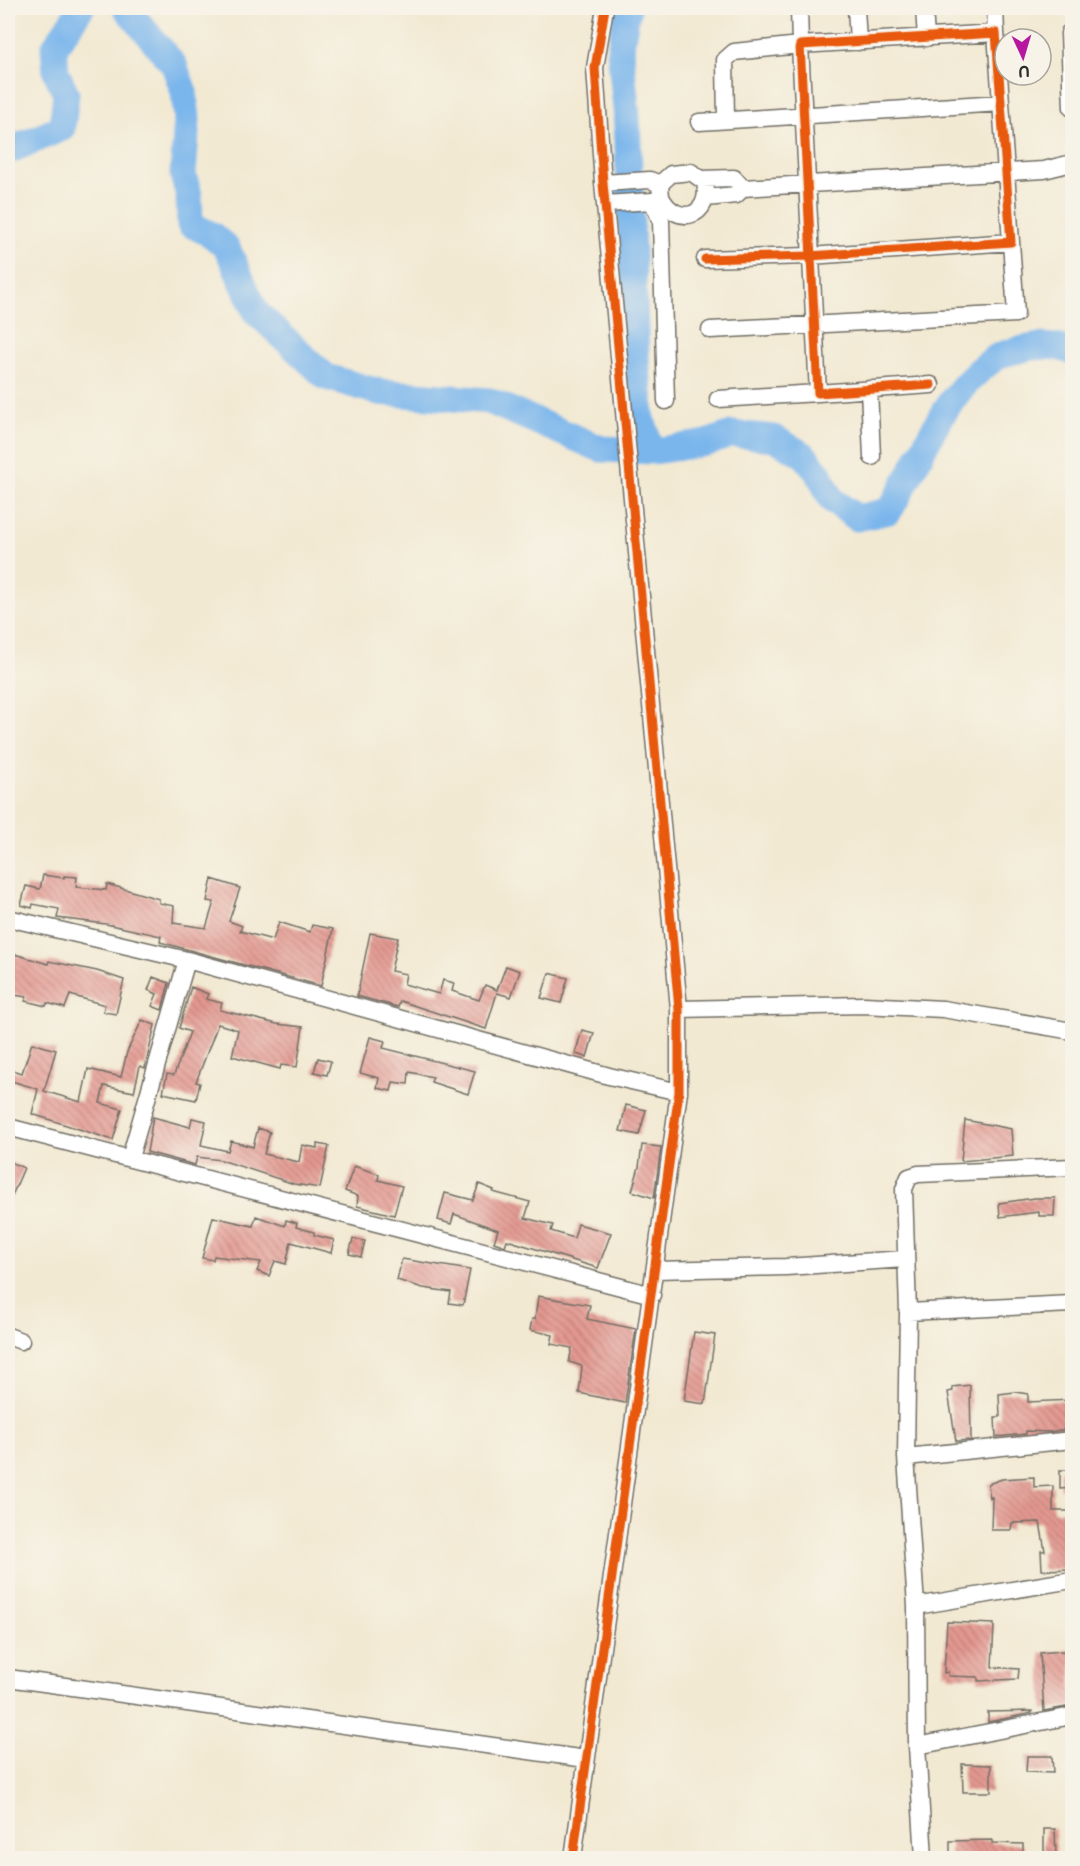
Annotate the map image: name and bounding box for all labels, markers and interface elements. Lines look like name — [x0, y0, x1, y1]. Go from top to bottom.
north arrow — [993, 27, 1053, 87]
text: U — [1018, 61, 1030, 80]

